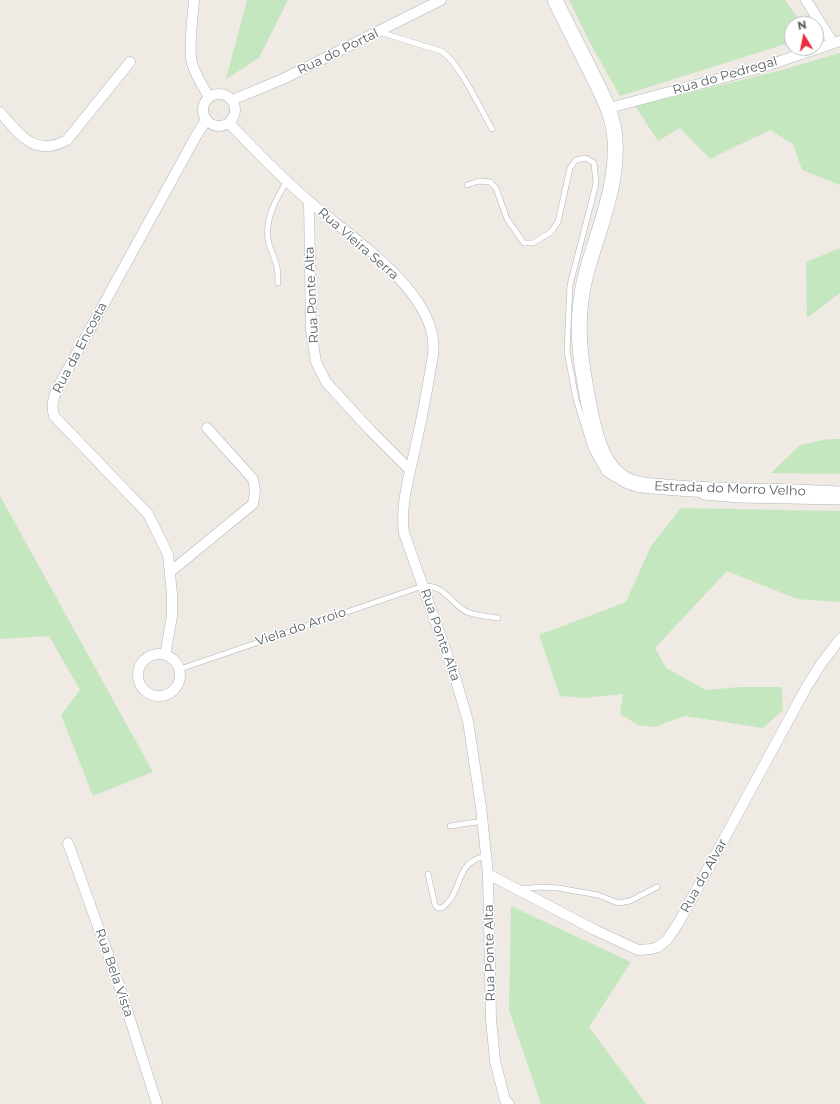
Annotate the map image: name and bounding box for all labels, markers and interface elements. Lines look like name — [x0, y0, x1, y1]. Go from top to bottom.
north arrow — [784, 16, 824, 56]
text: N — [796, 18, 808, 33]
street label: Rua do Portal — [295, 26, 381, 78]
street label: Rua do Pedregal — [671, 54, 779, 98]
street label: Rua Vieira Serra — [314, 205, 402, 283]
street label: Rua Ponte Alta — [302, 246, 322, 344]
street label: Rua da Encosta — [49, 300, 111, 396]
street label: Estrada do Morro Velho — [654, 479, 806, 499]
street label: Rua Ponte Alta — [417, 587, 463, 683]
street label: Viela do Arroio — [254, 604, 348, 650]
street label: Rua do Alvar — [677, 836, 731, 916]
street label: Rua Ponte Alta — [481, 904, 499, 1002]
street label: Rua Bela Vista — [92, 927, 136, 1019]

